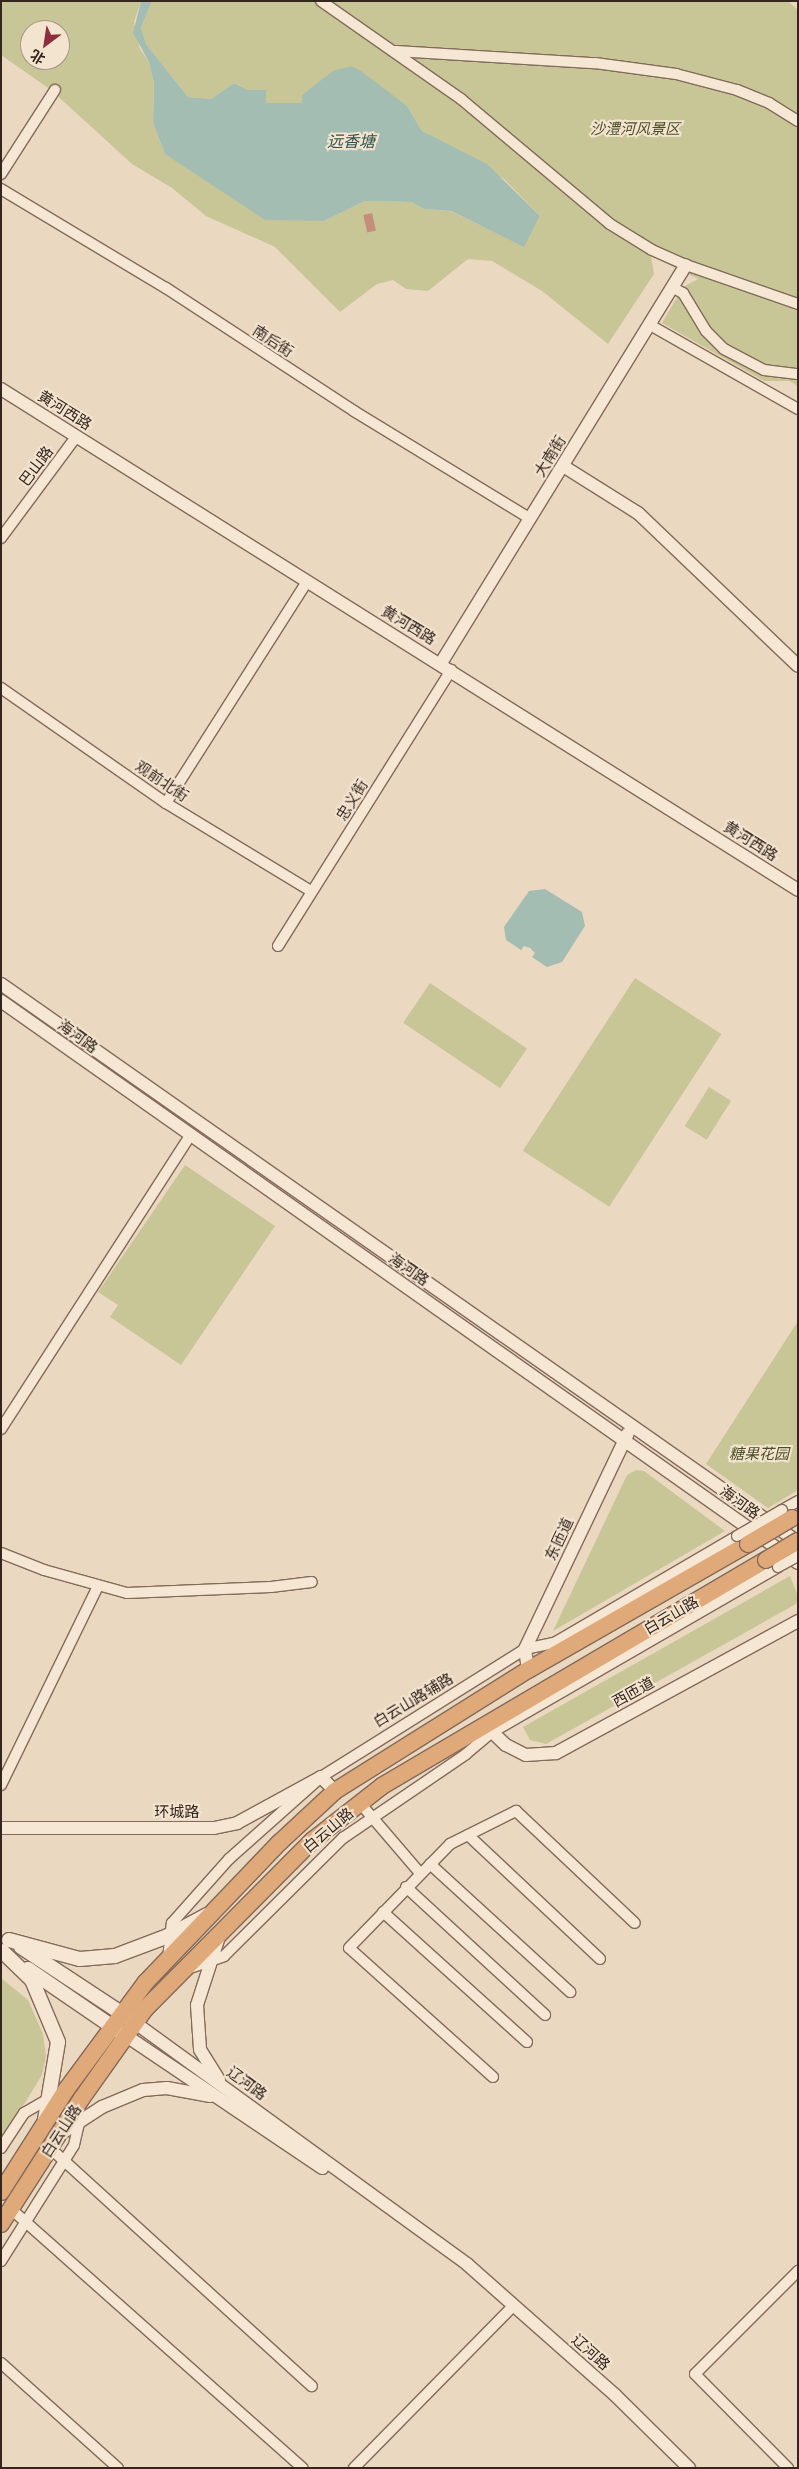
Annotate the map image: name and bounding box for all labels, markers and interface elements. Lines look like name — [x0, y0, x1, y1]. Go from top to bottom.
north arrow — [20, 20, 70, 70]
text: 北 — [27, 46, 48, 69]
park label: 沙澧河风景区 — [590, 120, 680, 138]
water label: 远香塘 — [327, 131, 375, 151]
street label: 南后街 — [249, 321, 297, 361]
street label: 黄河西路 — [35, 386, 95, 434]
street label: 大南街 — [530, 432, 570, 480]
street label: 巴山路 — [15, 443, 57, 489]
street label: 黄河西路 — [379, 602, 439, 648]
street label: 观前北街 — [132, 757, 192, 805]
street label: 忠义街 — [332, 776, 372, 824]
street label: 黄河西路 — [721, 817, 781, 865]
street label: 海河路 — [55, 1015, 101, 1057]
street label: 海河路 — [385, 1249, 433, 1289]
park label: 糖果花园 — [729, 1445, 789, 1463]
street label: 海河路 — [717, 1481, 763, 1523]
street label: 东匝道 — [541, 1515, 577, 1563]
street label: 白云山路 — [641, 1592, 701, 1638]
street label: 白云山路辅路 — [370, 1669, 456, 1731]
street label: 西匝道 — [609, 1673, 657, 1711]
street label: 环城路 — [155, 1803, 199, 1821]
street label: 白云山路 — [299, 1804, 357, 1856]
street label: 辽河路 — [224, 2062, 270, 2104]
street label: 白云山路 — [37, 2101, 85, 2161]
street label: 辽河路 — [568, 2330, 614, 2374]

